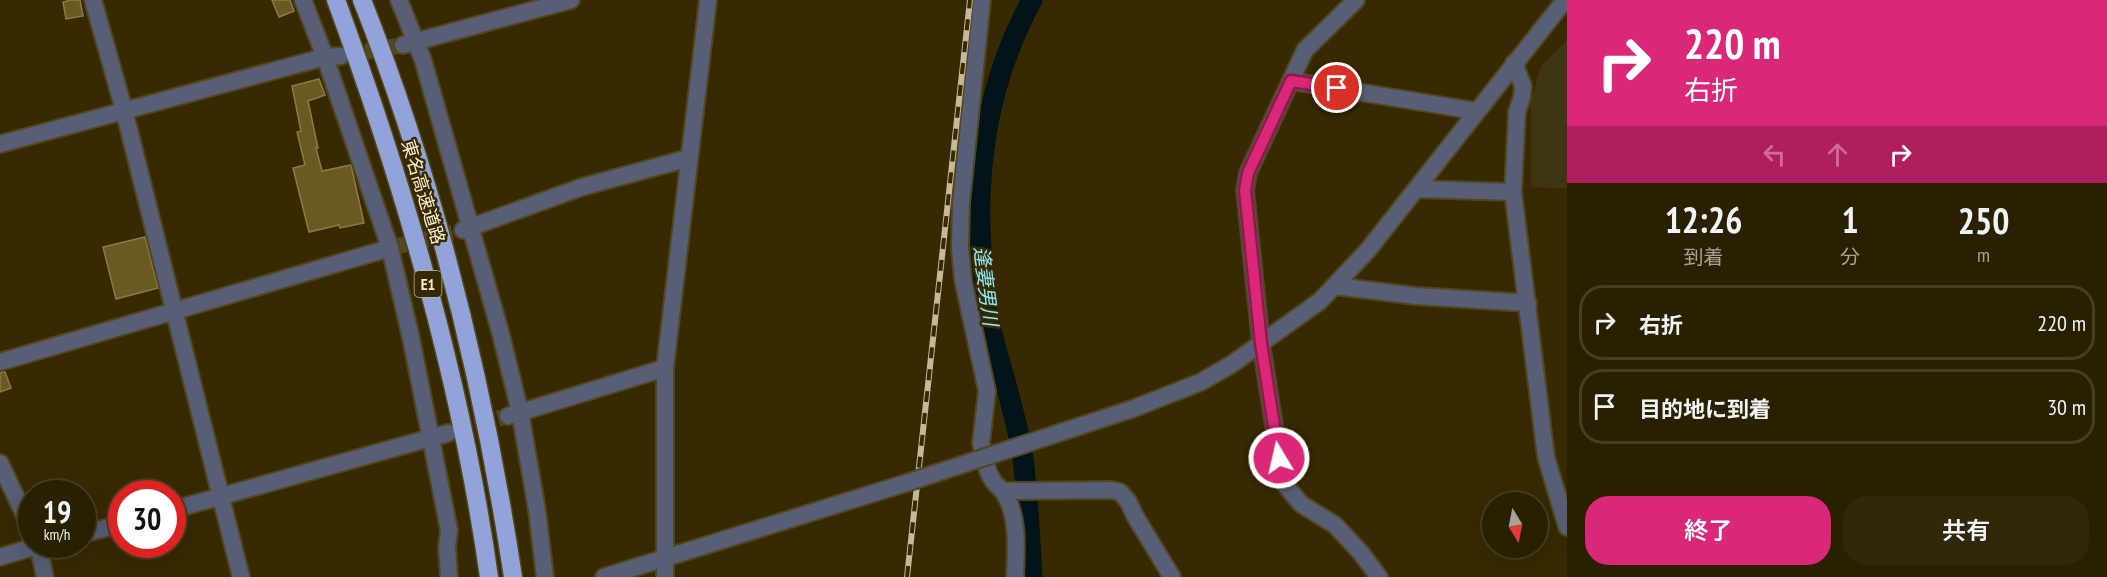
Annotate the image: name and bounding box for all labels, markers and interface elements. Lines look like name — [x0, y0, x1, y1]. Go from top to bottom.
text: 220 m — [1684, 16, 1781, 71]
icon: right — [1585, 24, 1663, 102]
pin — [1311, 62, 1362, 113]
icon: arrive — [1320, 71, 1353, 104]
text: 右折 — [1684, 73, 1738, 107]
street label: 東名高速道路 — [397, 137, 450, 247]
icon: left — [1758, 138, 1791, 171]
icon: ahead — [1821, 138, 1854, 171]
icon: right — [1884, 138, 1917, 171]
text: 12:26 — [1665, 196, 1743, 243]
text: 1 — [1842, 196, 1859, 243]
text: 250 — [1958, 197, 2009, 244]
text: m — [1977, 242, 1990, 268]
text: 到着 — [1684, 244, 1724, 270]
text: 分 — [1840, 244, 1860, 270]
water label: 逢妻男川 — [968, 245, 1004, 329]
road number: E1 — [414, 271, 442, 297]
icon: right — [1588, 306, 1621, 339]
text: 220 m — [2037, 309, 2086, 337]
text: 右折 — [1639, 311, 1683, 339]
icon: arrive — [1588, 390, 1621, 423]
text: 30 m — [2047, 393, 2086, 421]
text: 目的地に到着 — [1639, 395, 1771, 423]
position arrow — [1247, 426, 1311, 490]
speed limit sign: 30 — [108, 480, 186, 558]
text: 19 — [43, 492, 71, 531]
north arrow — [1482, 492, 1548, 558]
map controls — [1482, 492, 1548, 558]
button: 終了 — [1585, 496, 1831, 565]
button: 共有 — [1843, 496, 2089, 565]
text: km/h — [44, 525, 70, 544]

